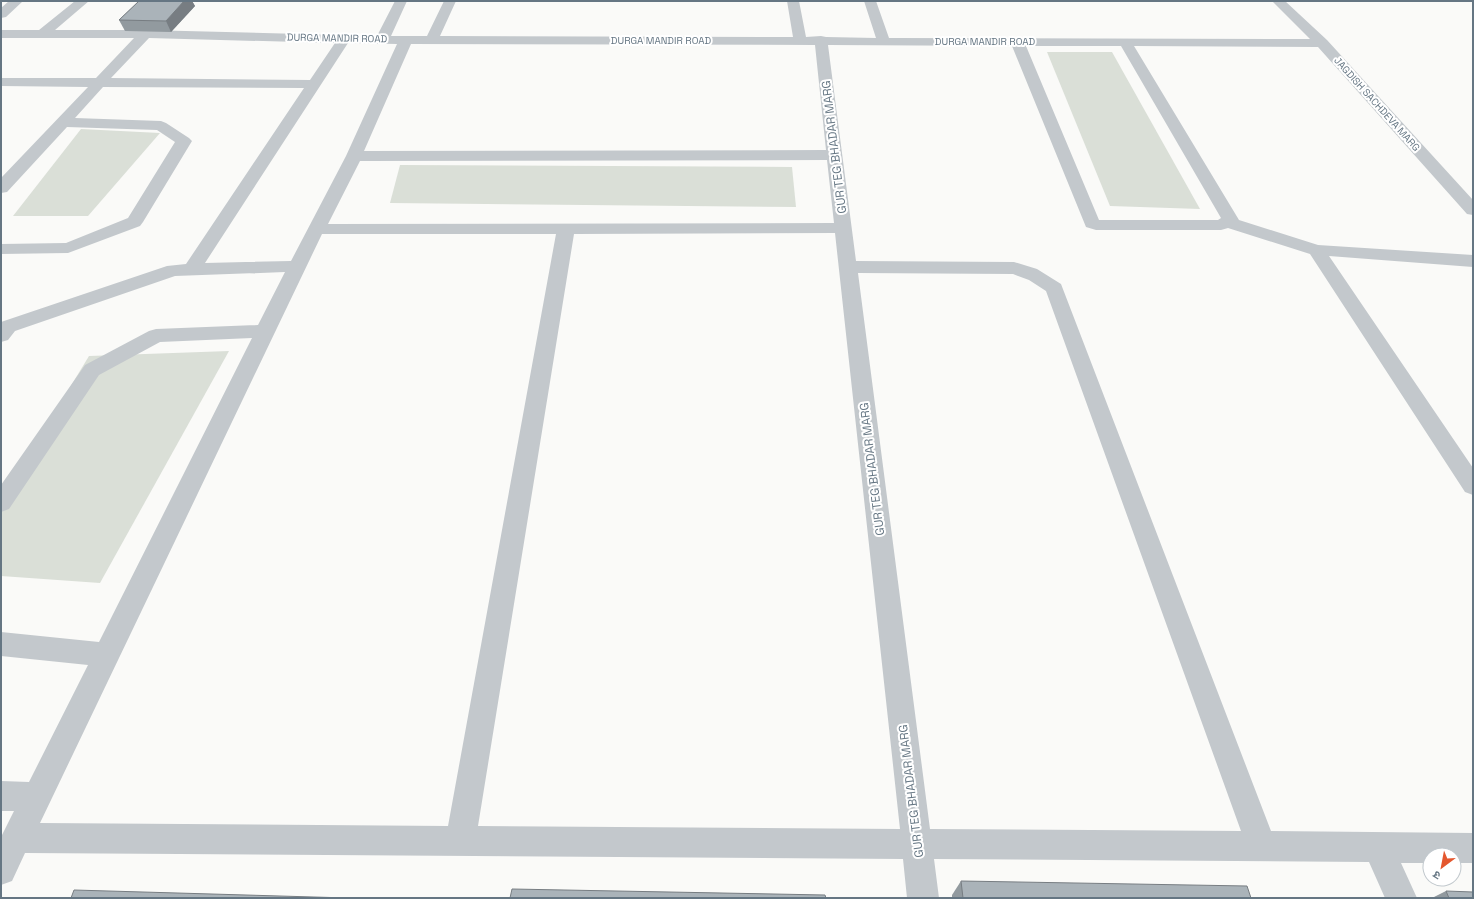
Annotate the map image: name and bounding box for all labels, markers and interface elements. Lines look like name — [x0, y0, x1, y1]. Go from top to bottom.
street label: DURGA MANDIR ROAD — [287, 31, 388, 45]
street label: DURGA MANDIR ROAD — [611, 34, 712, 47]
street label: DURGA MANDIR ROAD — [935, 35, 1036, 48]
street label: JAGDISH SACHDEVA MARG — [1331, 54, 1423, 154]
street label: GUR TEG BHADAR MARG — [818, 79, 850, 214]
street label: GUR TEG BHADAR MARG — [856, 401, 888, 536]
street label: GUR TEG BHADAR MARG — [895, 723, 927, 858]
north arrow — [1422, 847, 1462, 887]
text: उ — [1430, 868, 1443, 883]

